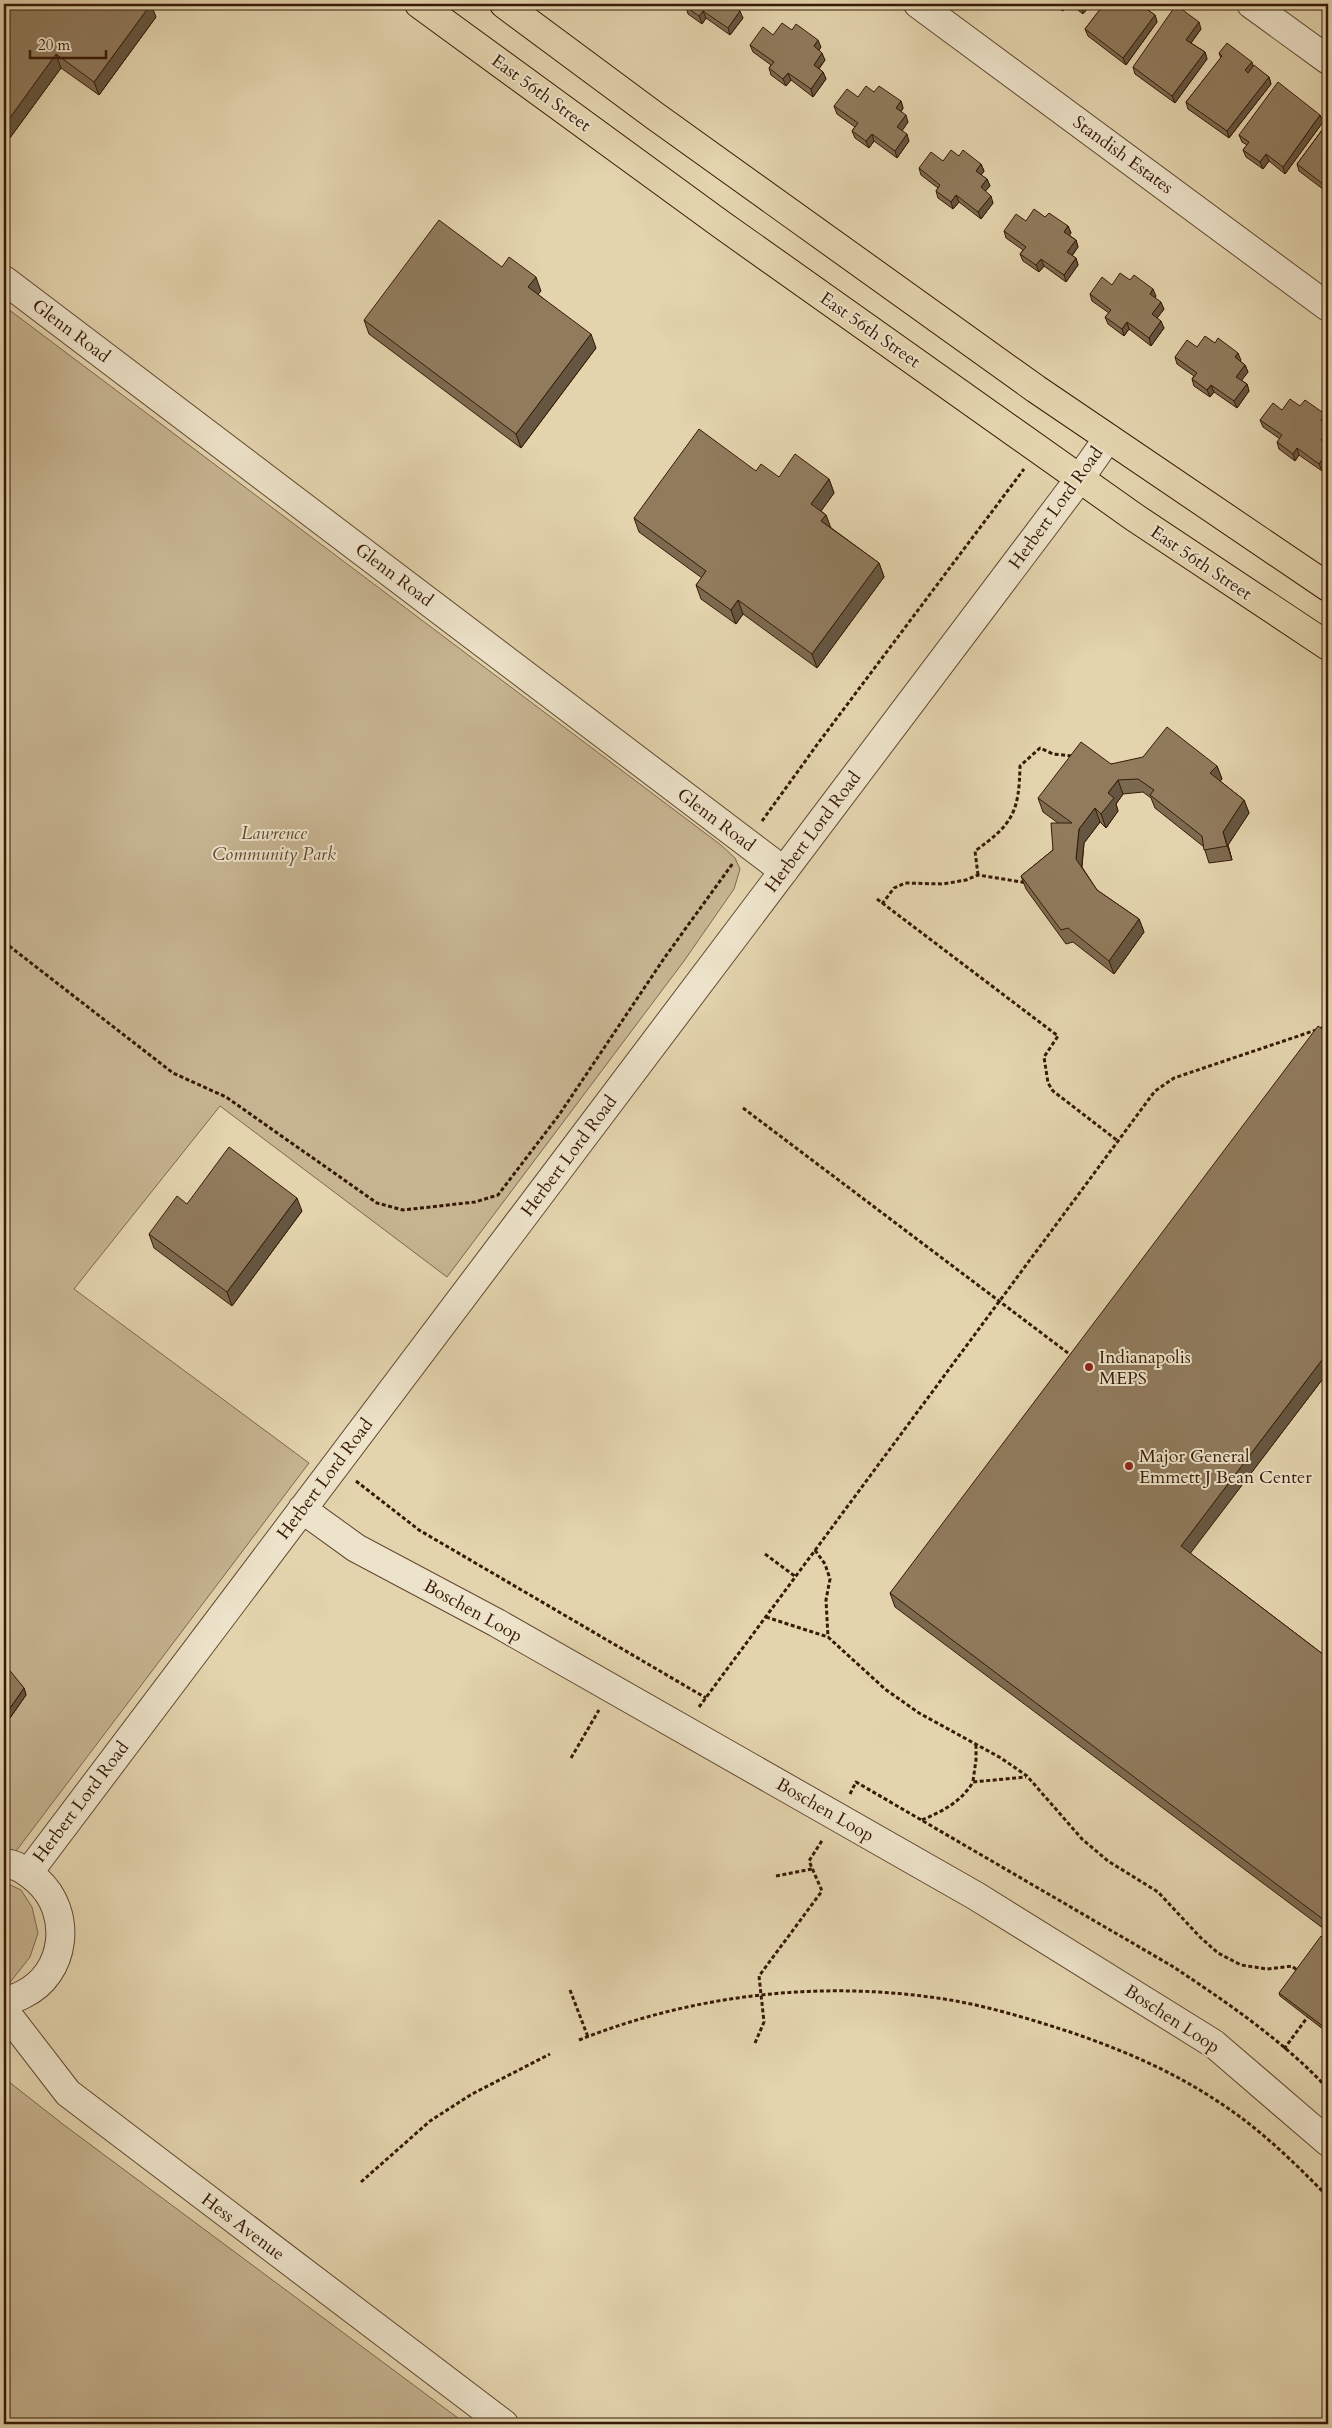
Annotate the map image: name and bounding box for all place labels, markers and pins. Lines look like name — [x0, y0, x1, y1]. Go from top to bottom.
place label: Indianapolis MEPS — [1099, 1345, 1191, 1391]
marker: Indianapolis MEPS — [1083, 1361, 1095, 1373]
place label: Major General Emmett J Bean Center — [1139, 1444, 1312, 1490]
marker: Major General Emmett J Bean Center — [1123, 1460, 1135, 1472]

